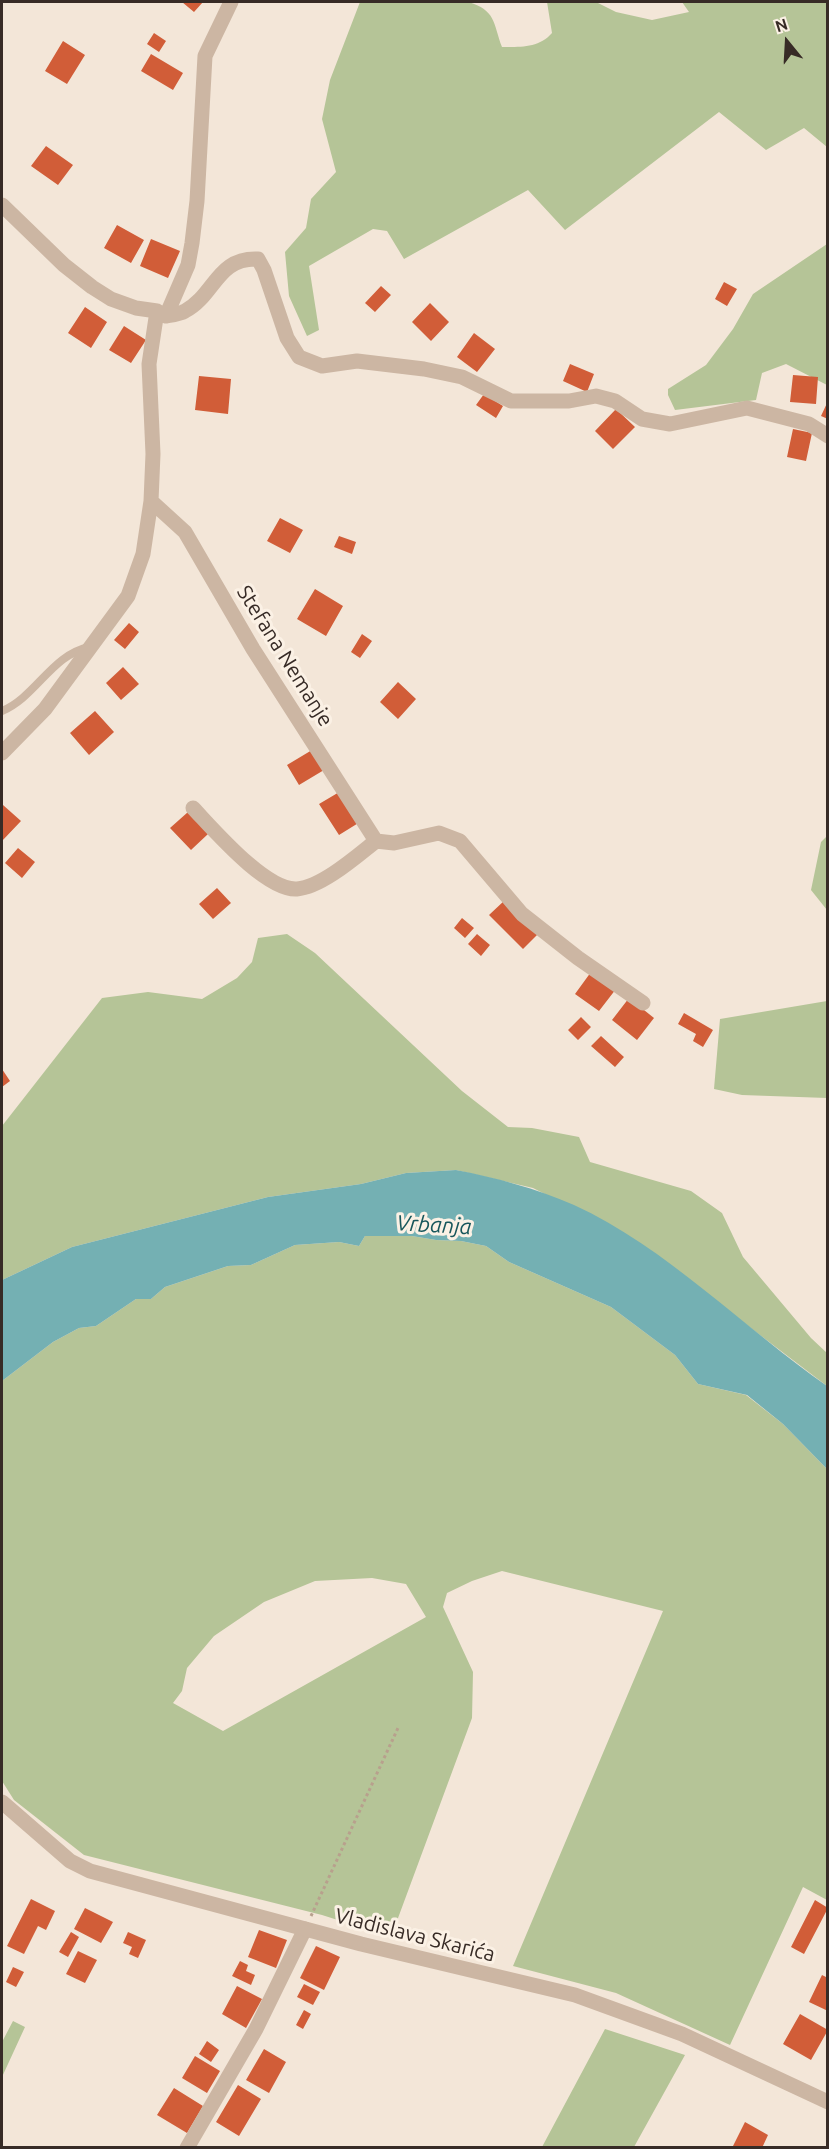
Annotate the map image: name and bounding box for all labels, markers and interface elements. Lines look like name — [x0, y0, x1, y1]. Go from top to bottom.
north arrow — [757, 12, 817, 72]
text: N — [773, 14, 790, 35]
street label: Stefana Nemanje — [232, 581, 338, 731]
water label: Vrbanja — [396, 1210, 472, 1240]
street label: Vladislava Skarića — [332, 1903, 498, 1967]

